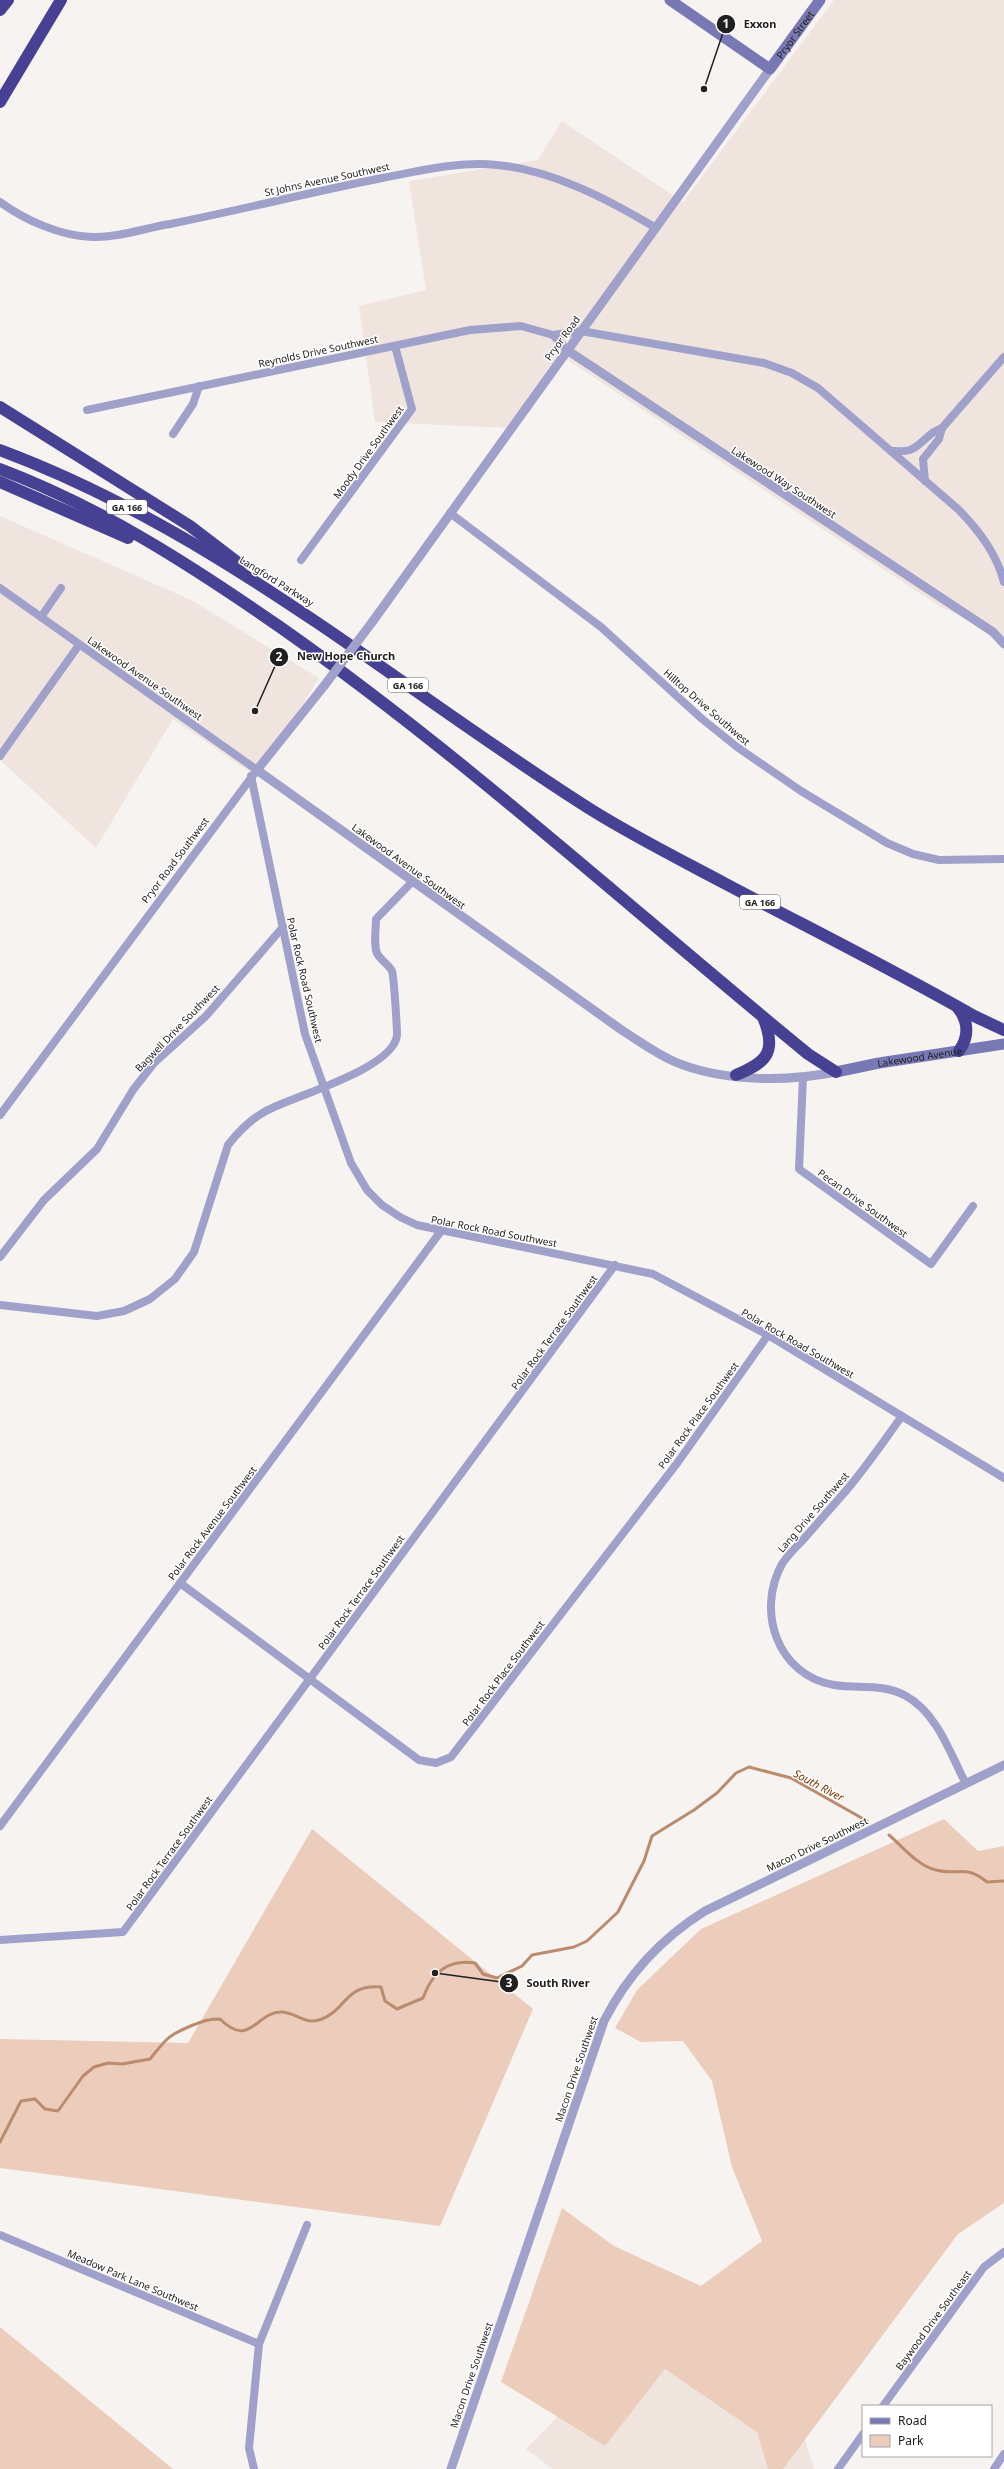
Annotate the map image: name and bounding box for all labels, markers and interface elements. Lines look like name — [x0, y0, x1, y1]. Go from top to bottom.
street label: Pryor Street — [773, 7, 817, 61]
callout: Exxon — [716, 12, 784, 35]
text: 1 — [723, 15, 729, 32]
text: Exxon — [744, 16, 776, 31]
street label: St Johns Avenue Southwest — [263, 159, 391, 199]
street label: Pryor Road — [541, 313, 583, 363]
street label: Reynolds Drive Southwest — [257, 331, 379, 371]
street label: Moody Drive Southwest — [329, 402, 407, 501]
street label: Lakewood Way Southwest — [729, 443, 839, 521]
road number: GA 166 — [107, 500, 147, 514]
street label: Langford Parkway — [237, 553, 318, 610]
street label: Lakewood Avenue Southwest — [85, 633, 206, 723]
callout: New Hope Church — [269, 645, 404, 668]
text: 2 — [276, 648, 283, 665]
text: New Hope Church — [297, 648, 395, 663]
street label: Hilltop Drive Southwest — [661, 666, 754, 749]
road number: GA 166 — [388, 678, 428, 692]
street label: Pryor Road Southwest — [138, 814, 212, 906]
street label: Lakewood Avenue Southwest — [349, 820, 469, 912]
road number: GA 166 — [740, 895, 780, 909]
street label: Polar Rock Road Southwest — [284, 916, 326, 1044]
street label: Bagwell Drive Southwest — [132, 981, 223, 1075]
street label: Lakewood Avenue — [876, 1043, 963, 1070]
street label: Pecan Drive Southwest — [815, 1166, 911, 1241]
street label: Polar Rock Road Southwest — [430, 1212, 559, 1250]
street label: Polar Rock Terrace Southwest — [508, 1271, 601, 1392]
street label: Polar Rock Road Southwest — [739, 1305, 857, 1381]
street label: Polar Rock Place Southwest — [655, 1359, 742, 1471]
street label: Polar Rock Avenue Southwest — [165, 1463, 260, 1583]
street label: Lang Drive Southwest — [774, 1468, 852, 1555]
street label: Polar Rock Terrace Southwest — [315, 1531, 408, 1652]
street label: Polar Rock Place Southwest — [459, 1617, 548, 1729]
water label: South River — [791, 1765, 847, 1805]
street label: Polar Rock Terrace Southwest — [123, 1792, 216, 1913]
street label: Macon Drive Southwest — [764, 1813, 870, 1875]
callout: South River — [499, 1972, 598, 1995]
text: 3 — [506, 1974, 513, 1991]
text: South River — [526, 1975, 590, 1990]
street label: Macon Drive Southwest — [551, 2014, 601, 2124]
street label: Meadow Park Lane Southwest — [65, 2246, 201, 2314]
street label: Baywood Drive Southeast — [892, 2267, 974, 2373]
street label: Macon Drive Southwest — [446, 2320, 496, 2430]
legend — [862, 2405, 992, 2457]
text: Road — [898, 2412, 927, 2429]
text: Park — [898, 2432, 924, 2449]

